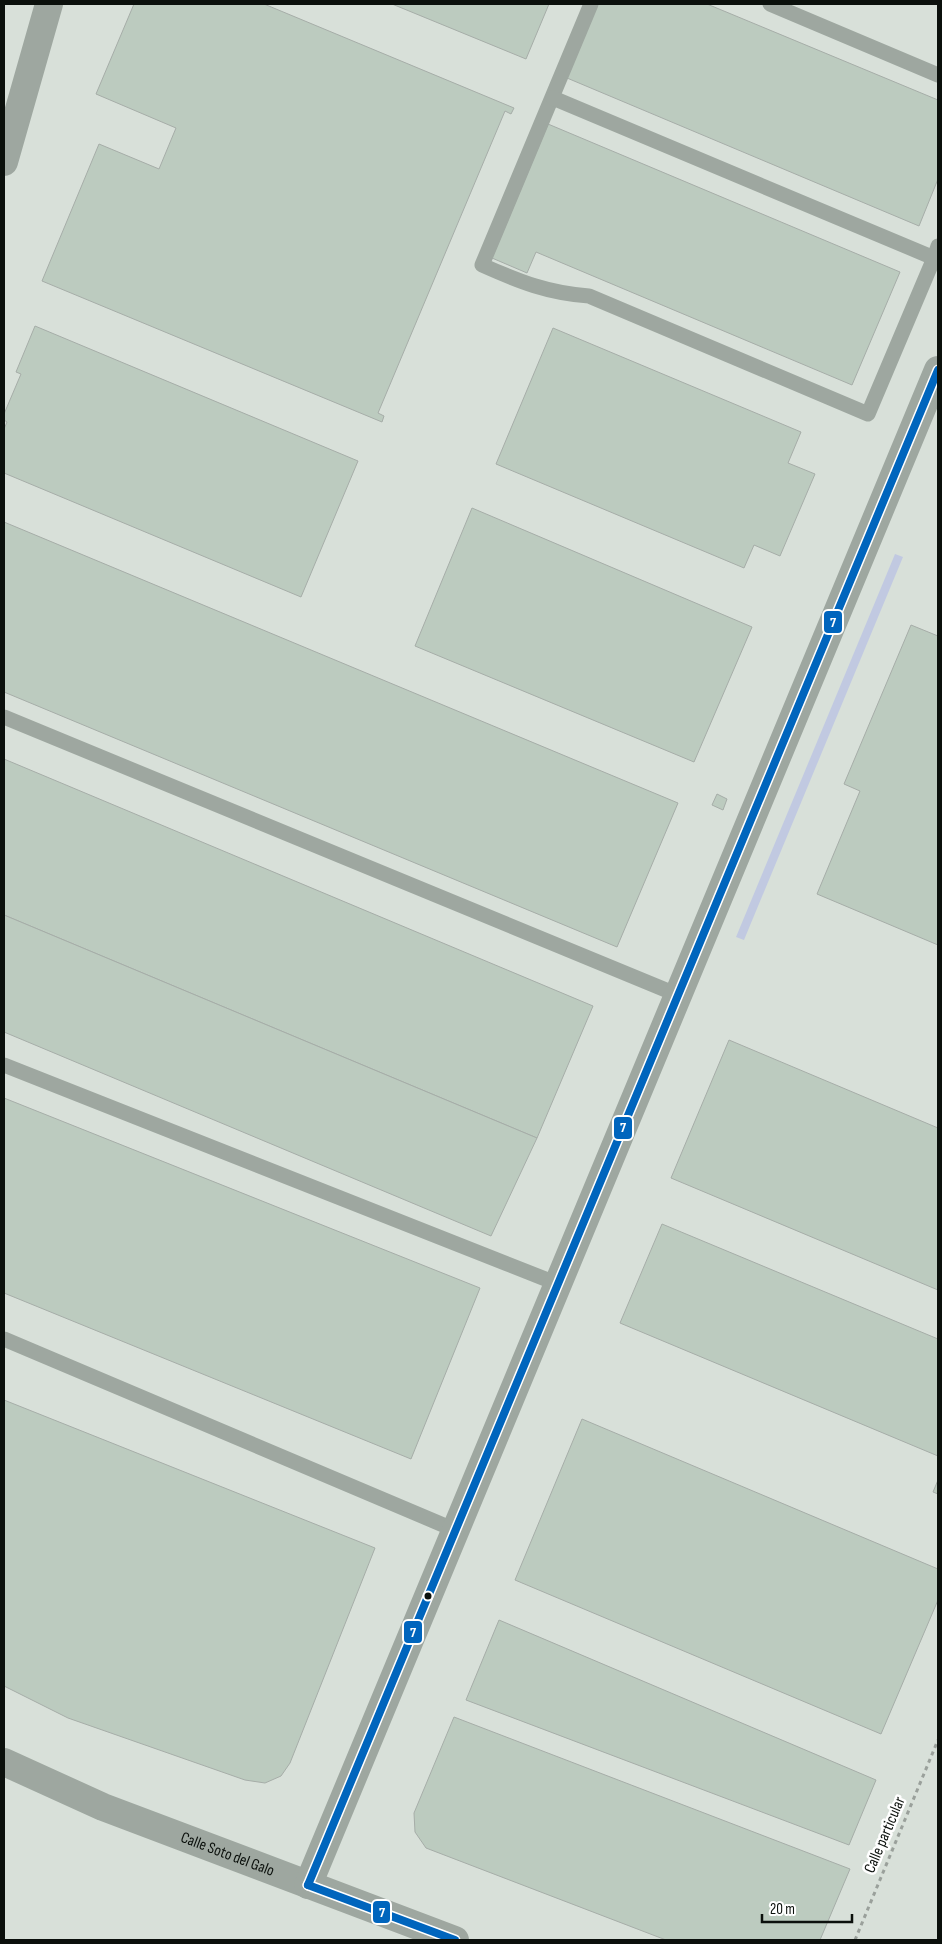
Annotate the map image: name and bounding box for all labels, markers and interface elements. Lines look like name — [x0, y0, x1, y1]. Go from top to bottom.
line badge: 7 — [823, 610, 843, 634]
text: 7 — [830, 614, 837, 631]
line badge: 7 — [613, 1116, 633, 1140]
text: 7 — [620, 1119, 627, 1136]
unlabelled marker — [423, 1591, 433, 1601]
line badge: 7 — [403, 1620, 423, 1644]
text: 7 — [410, 1624, 417, 1641]
street label: Calle particular — [860, 1794, 910, 1876]
street label: Calle Soto del Galo — [178, 1828, 277, 1880]
scale bar — [762, 1892, 852, 1924]
line badge: 7 — [372, 1900, 391, 1924]
text: 20 m — [770, 1900, 795, 1919]
text: 7 — [379, 1904, 386, 1921]

